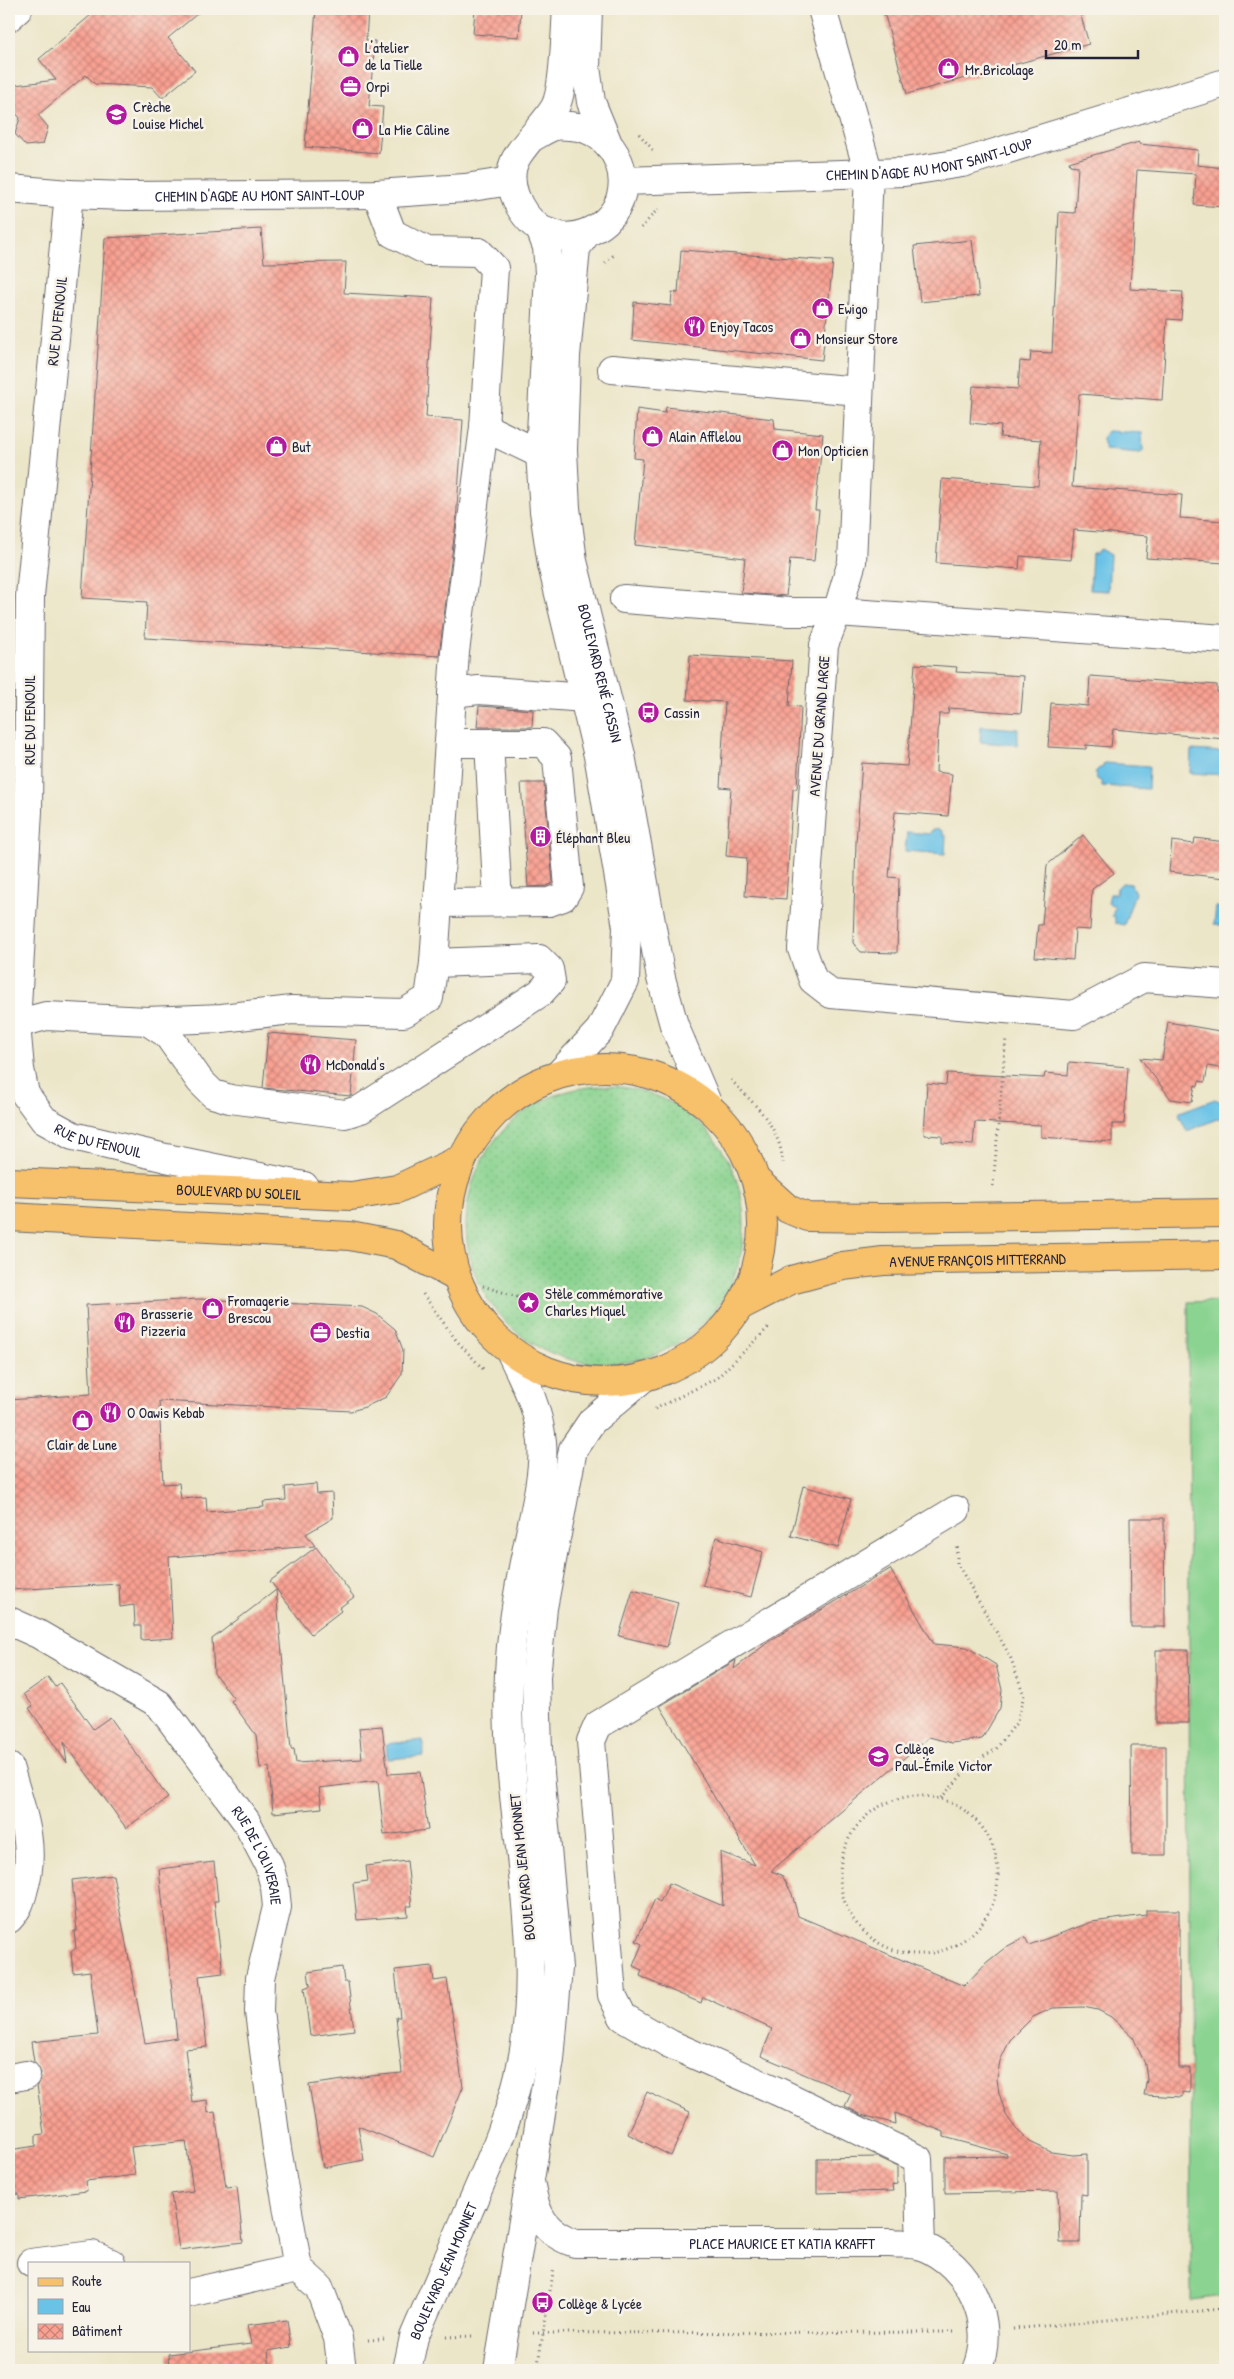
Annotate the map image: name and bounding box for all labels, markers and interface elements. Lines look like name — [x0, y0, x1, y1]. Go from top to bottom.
scale bar — [1046, 28, 1139, 60]
text: 20 m — [1054, 34, 1081, 55]
place label: L'atelier de la Tielle — [365, 37, 422, 75]
shop icon: L'atelier de la Tielle — [337, 44, 361, 68]
shop icon: Mr.Bricolage — [937, 57, 961, 81]
place label: Mr.Bricolage — [965, 59, 1034, 80]
office icon: Orpi — [338, 74, 362, 98]
place label: Orpi — [366, 76, 390, 97]
place label: Crèche Louise Michel — [133, 96, 204, 134]
school or university icon: Crèche Louise Michel — [105, 103, 129, 127]
shop icon: La Mie Câline — [351, 117, 375, 141]
place label: La Mie Câline — [379, 119, 450, 140]
street label: CHEMIN D'AGDE AU MONT SAINT-LOUP — [825, 132, 1035, 185]
street label: CHEMIN D'AGDE AU MONT SAINT-LOUP — [155, 184, 365, 206]
street label: RUE DU FENOUIL — [42, 275, 72, 367]
shop icon: Ewigo — [810, 296, 834, 320]
place label: Ewigo — [838, 298, 868, 319]
restaurant icon: Enjoy Tacos — [682, 314, 706, 338]
place label: Enjoy Tacos — [710, 316, 774, 337]
shop icon: Monsieur Store — [788, 326, 812, 350]
place label: Monsieur Store — [816, 328, 898, 349]
shop icon: Alain Afflelou — [641, 424, 665, 448]
place label: Alain Afflelou — [669, 426, 741, 447]
shop icon: But — [264, 434, 288, 458]
place label: But — [292, 436, 312, 457]
shop icon: Mon Opticien — [770, 438, 794, 462]
place label: Mon Opticien — [798, 440, 869, 461]
street label: BOULEVARD RENÉ CASSIN — [573, 602, 628, 744]
street label: AVENUE DU GRAND LARGE — [804, 655, 834, 797]
street label: RUE DU FENOUIL — [19, 675, 40, 765]
bus stop icon: Cassin — [636, 700, 660, 724]
place label: Cassin — [664, 702, 700, 723]
building icon: Éléphant Bleu — [528, 825, 552, 849]
place label: Éléphant Bleu — [556, 827, 630, 848]
restaurant icon: McDonald's — [298, 1052, 322, 1076]
place label: McDonald's — [326, 1054, 385, 1075]
street label: RUE DU FENOUIL — [51, 1118, 145, 1163]
street label: BOULEVARD DU SOLEIL — [176, 1178, 302, 1204]
street label: AVENUE FRANÇOIS MITTERRAND — [889, 1247, 1067, 1271]
place label: Stèle commémorative Charles Miquel — [545, 1283, 663, 1321]
place label: Fromagerie Brescou — [227, 1290, 289, 1328]
place icon: Stèle commémorative Charles Miquel — [517, 1290, 541, 1314]
shop icon: Fromagerie Brescou — [200, 1297, 224, 1321]
place label: Brasserie Pizzeria — [141, 1303, 193, 1341]
restaurant icon: Brasserie Pizzeria — [113, 1310, 137, 1334]
office icon: Destia — [308, 1320, 332, 1344]
place label: Destia — [336, 1322, 369, 1343]
restaurant icon: O Oawis Kebab — [99, 1400, 123, 1424]
place label: O Oawis Kebab — [127, 1402, 205, 1423]
shop icon: Clair de Lune — [70, 1409, 94, 1433]
place label: Clair de Lune — [47, 1434, 117, 1455]
place label: Collège Paul-Émile Victor — [895, 1738, 993, 1776]
school or university icon: Collège Paul-Émile Victor — [867, 1745, 891, 1769]
street label: BOULEVARD JEAN MONNET — [504, 1792, 540, 1941]
street label: RUE DE L'OLIVERAIE — [227, 1801, 287, 1906]
street label: BOULEVARD JEAN MONNET — [404, 2198, 482, 2343]
street label: PLACE MAURICE ET KATIA KRAFFT — [689, 2233, 876, 2254]
legend — [28, 2262, 190, 2352]
text: Route — [72, 2270, 102, 2291]
bus stop icon: Collège & Lycée — [530, 2291, 554, 2315]
place label: Collège & Lycée — [558, 2293, 642, 2314]
text: Eau — [72, 2296, 91, 2317]
text: Bâtiment — [72, 2320, 123, 2341]

